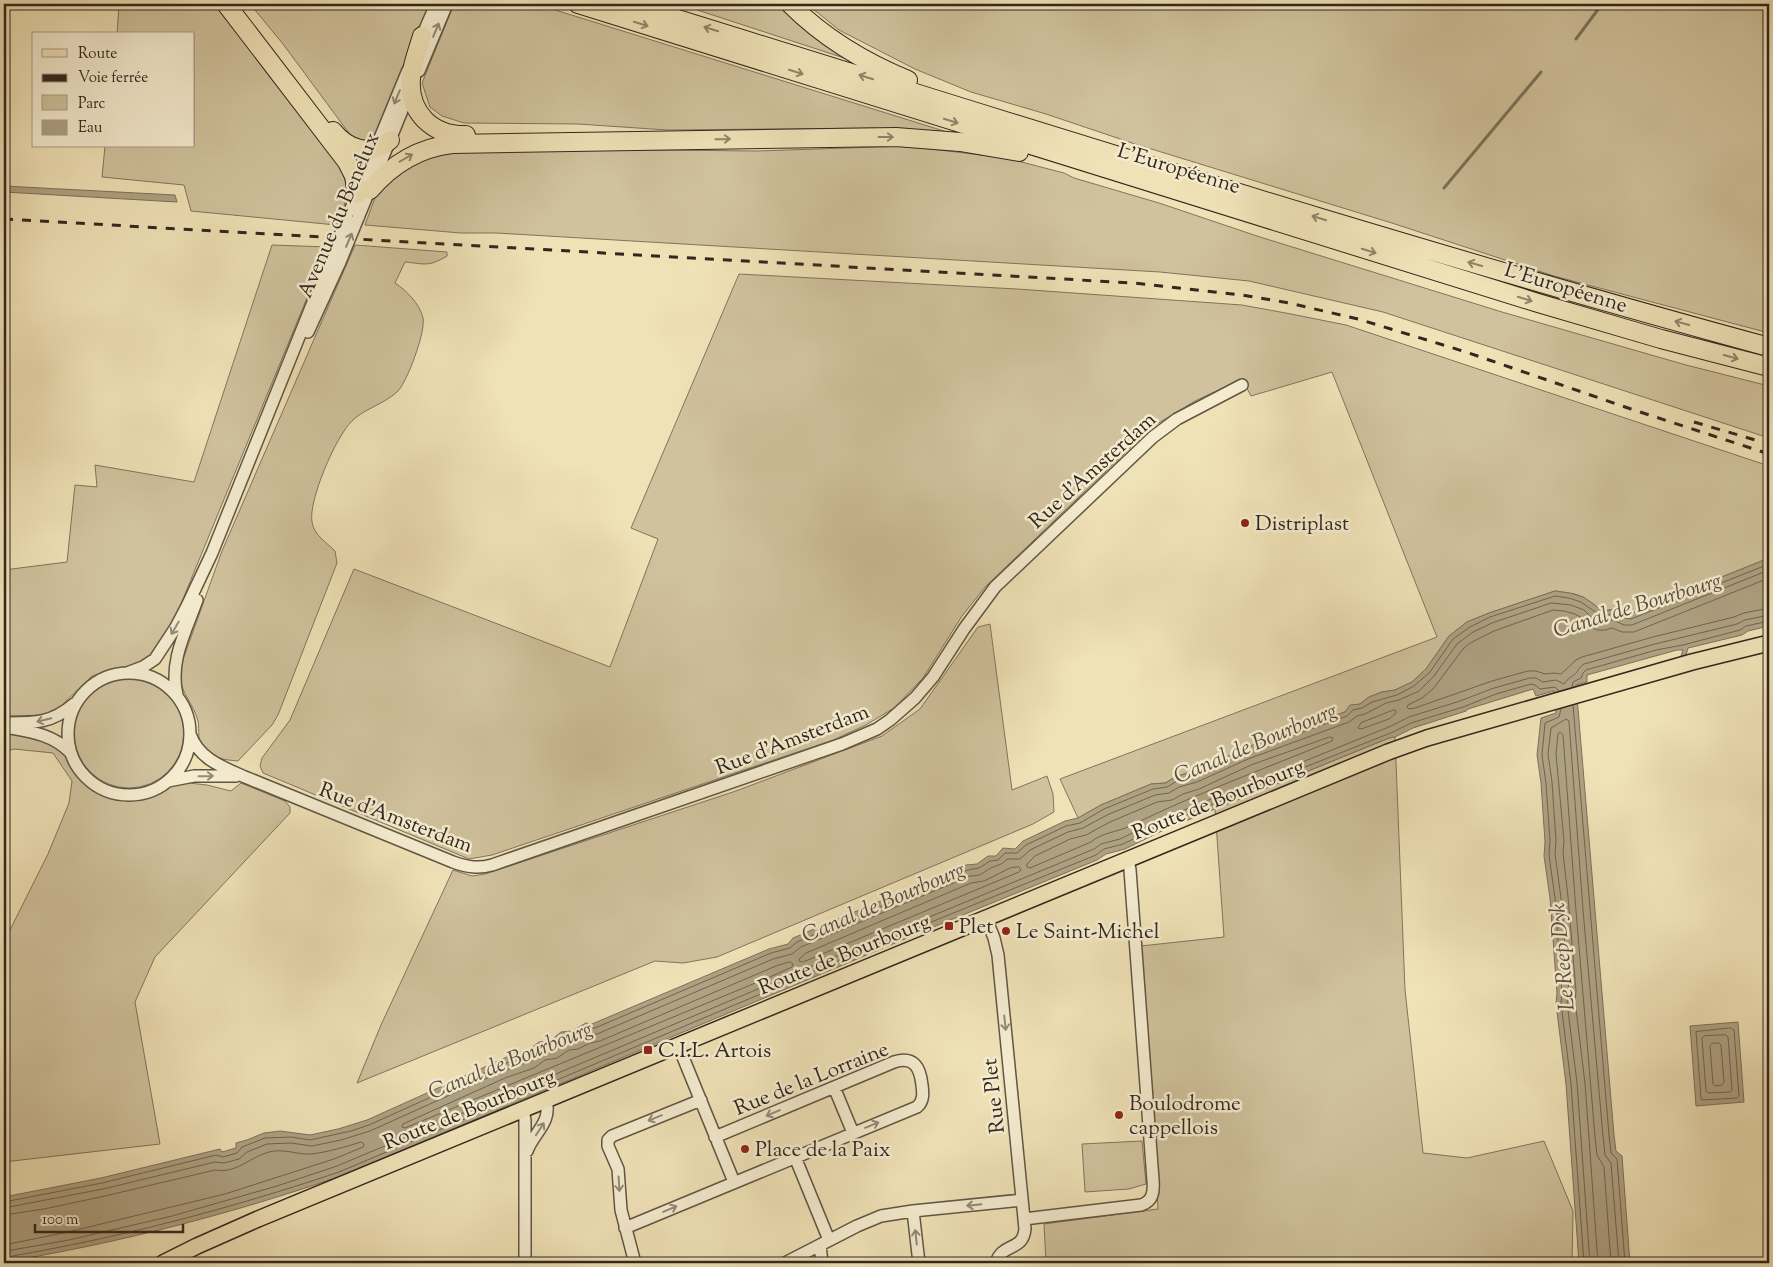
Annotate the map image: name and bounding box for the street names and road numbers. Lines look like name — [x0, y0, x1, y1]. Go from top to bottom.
street label: Avenue du Benelux — [291, 128, 388, 303]
street label: L'Européenne — [1113, 137, 1244, 203]
street label: L'Européenne — [1500, 256, 1631, 322]
street label: Rue d'Amsterdam — [1023, 406, 1164, 537]
street label: Rue d'Amsterdam — [712, 698, 874, 784]
street label: Route de Bourbourg — [1128, 753, 1309, 849]
street label: Rue d'Amsterdam — [314, 776, 476, 862]
street label: Route de Bourbourg — [754, 908, 935, 1004]
street label: Rue de la Lorraine — [730, 1035, 894, 1125]
street label: Rue Plet — [976, 1057, 1014, 1135]
street label: Route de Bourbourg — [379, 1063, 560, 1159]

